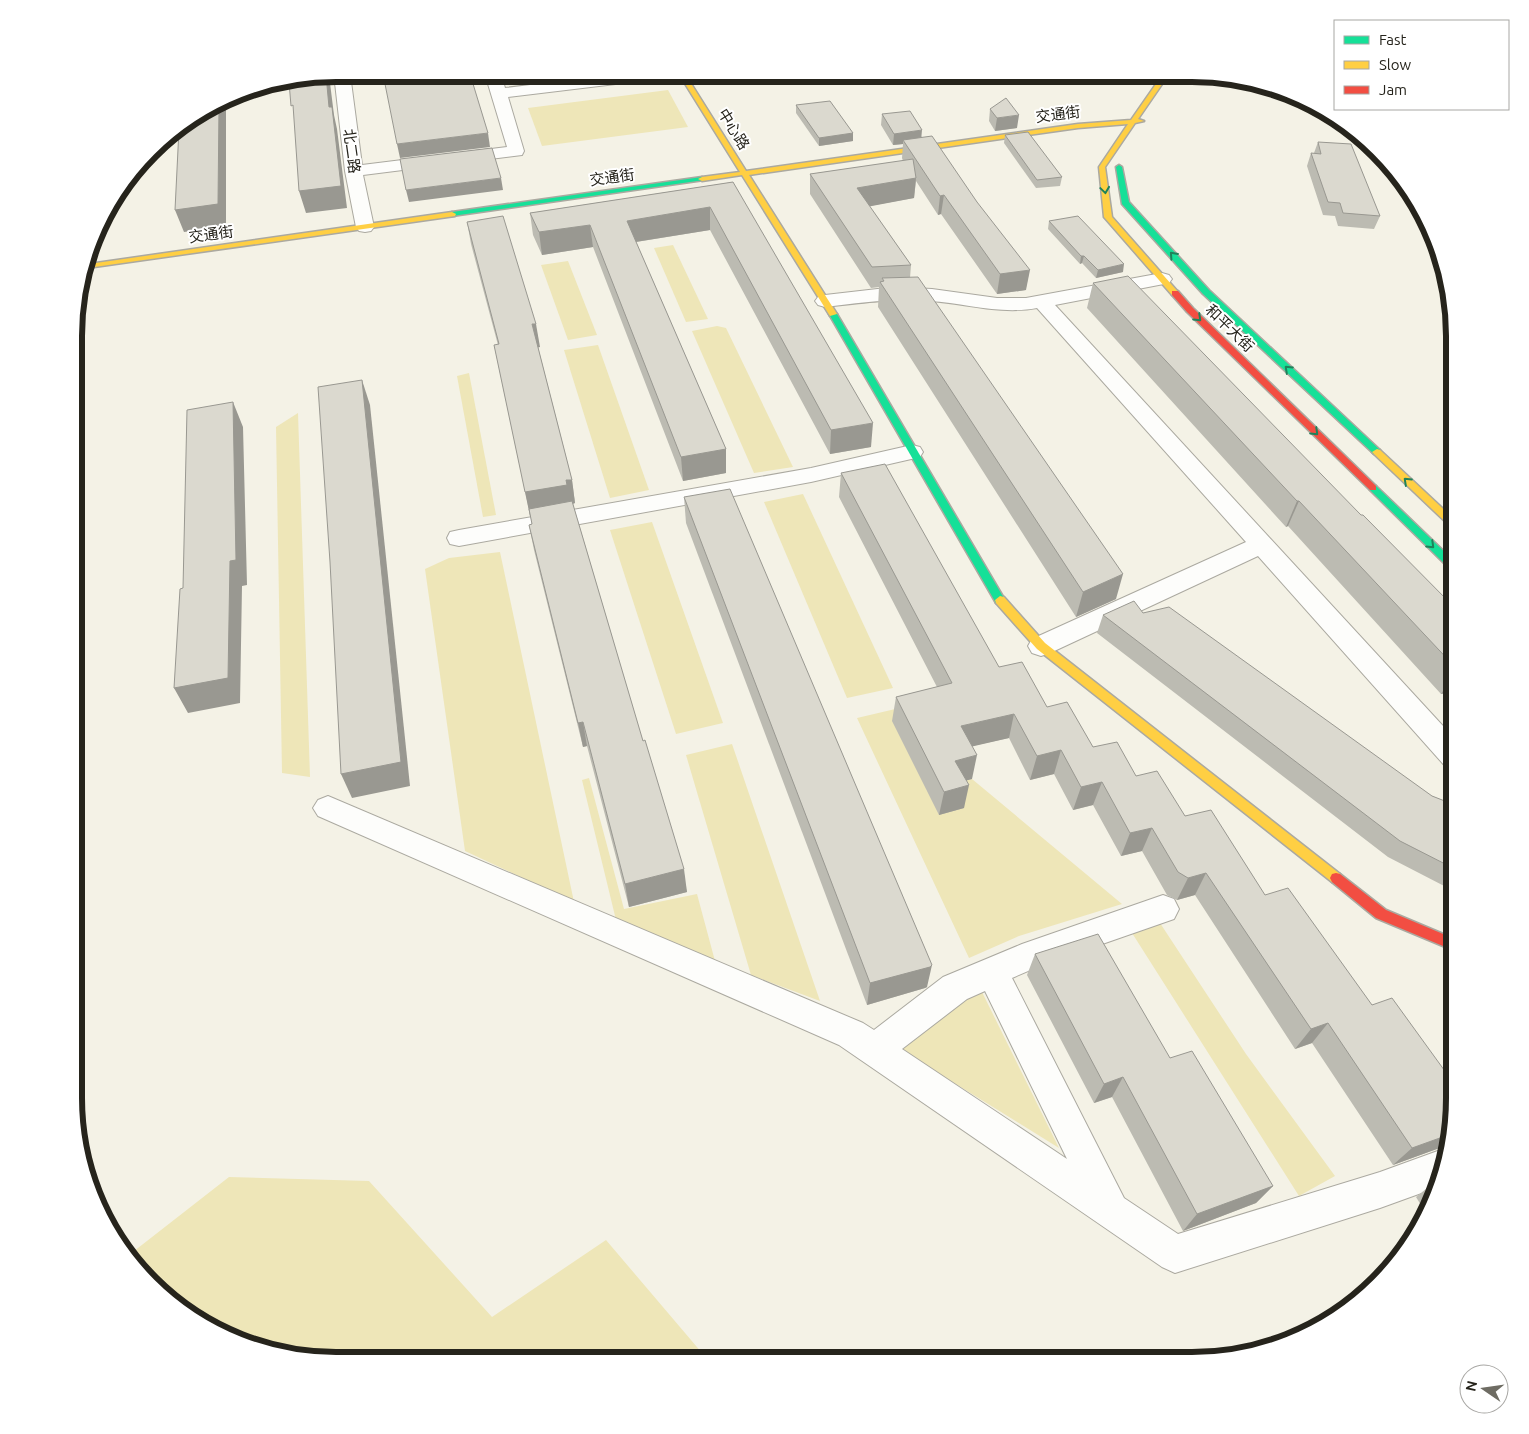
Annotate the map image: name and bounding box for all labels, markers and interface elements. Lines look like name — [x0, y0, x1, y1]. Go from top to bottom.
legend — [1334, 20, 1509, 110]
text: Fast — [1379, 31, 1407, 48]
text: Slow — [1379, 56, 1412, 73]
text: Jam — [1379, 81, 1407, 98]
street label: 交通街 — [1035, 103, 1081, 125]
street label: 中心路 — [715, 105, 753, 153]
street label: 北二路 — [340, 128, 364, 174]
street label: 交通街 — [589, 165, 635, 189]
one-way arrow — [1099, 186, 1109, 195]
street label: 交通街 — [188, 222, 234, 246]
one-way arrow — [1170, 252, 1179, 261]
street label: 和平大街 — [1203, 301, 1257, 355]
one-way arrow — [1192, 313, 1201, 322]
one-way arrow — [1285, 366, 1294, 375]
one-way arrow — [1309, 426, 1318, 435]
one-way arrow — [1403, 478, 1412, 487]
one-way arrow — [1425, 539, 1434, 548]
north arrow — [1459, 1364, 1509, 1414]
text: N — [1462, 1379, 1480, 1393]

